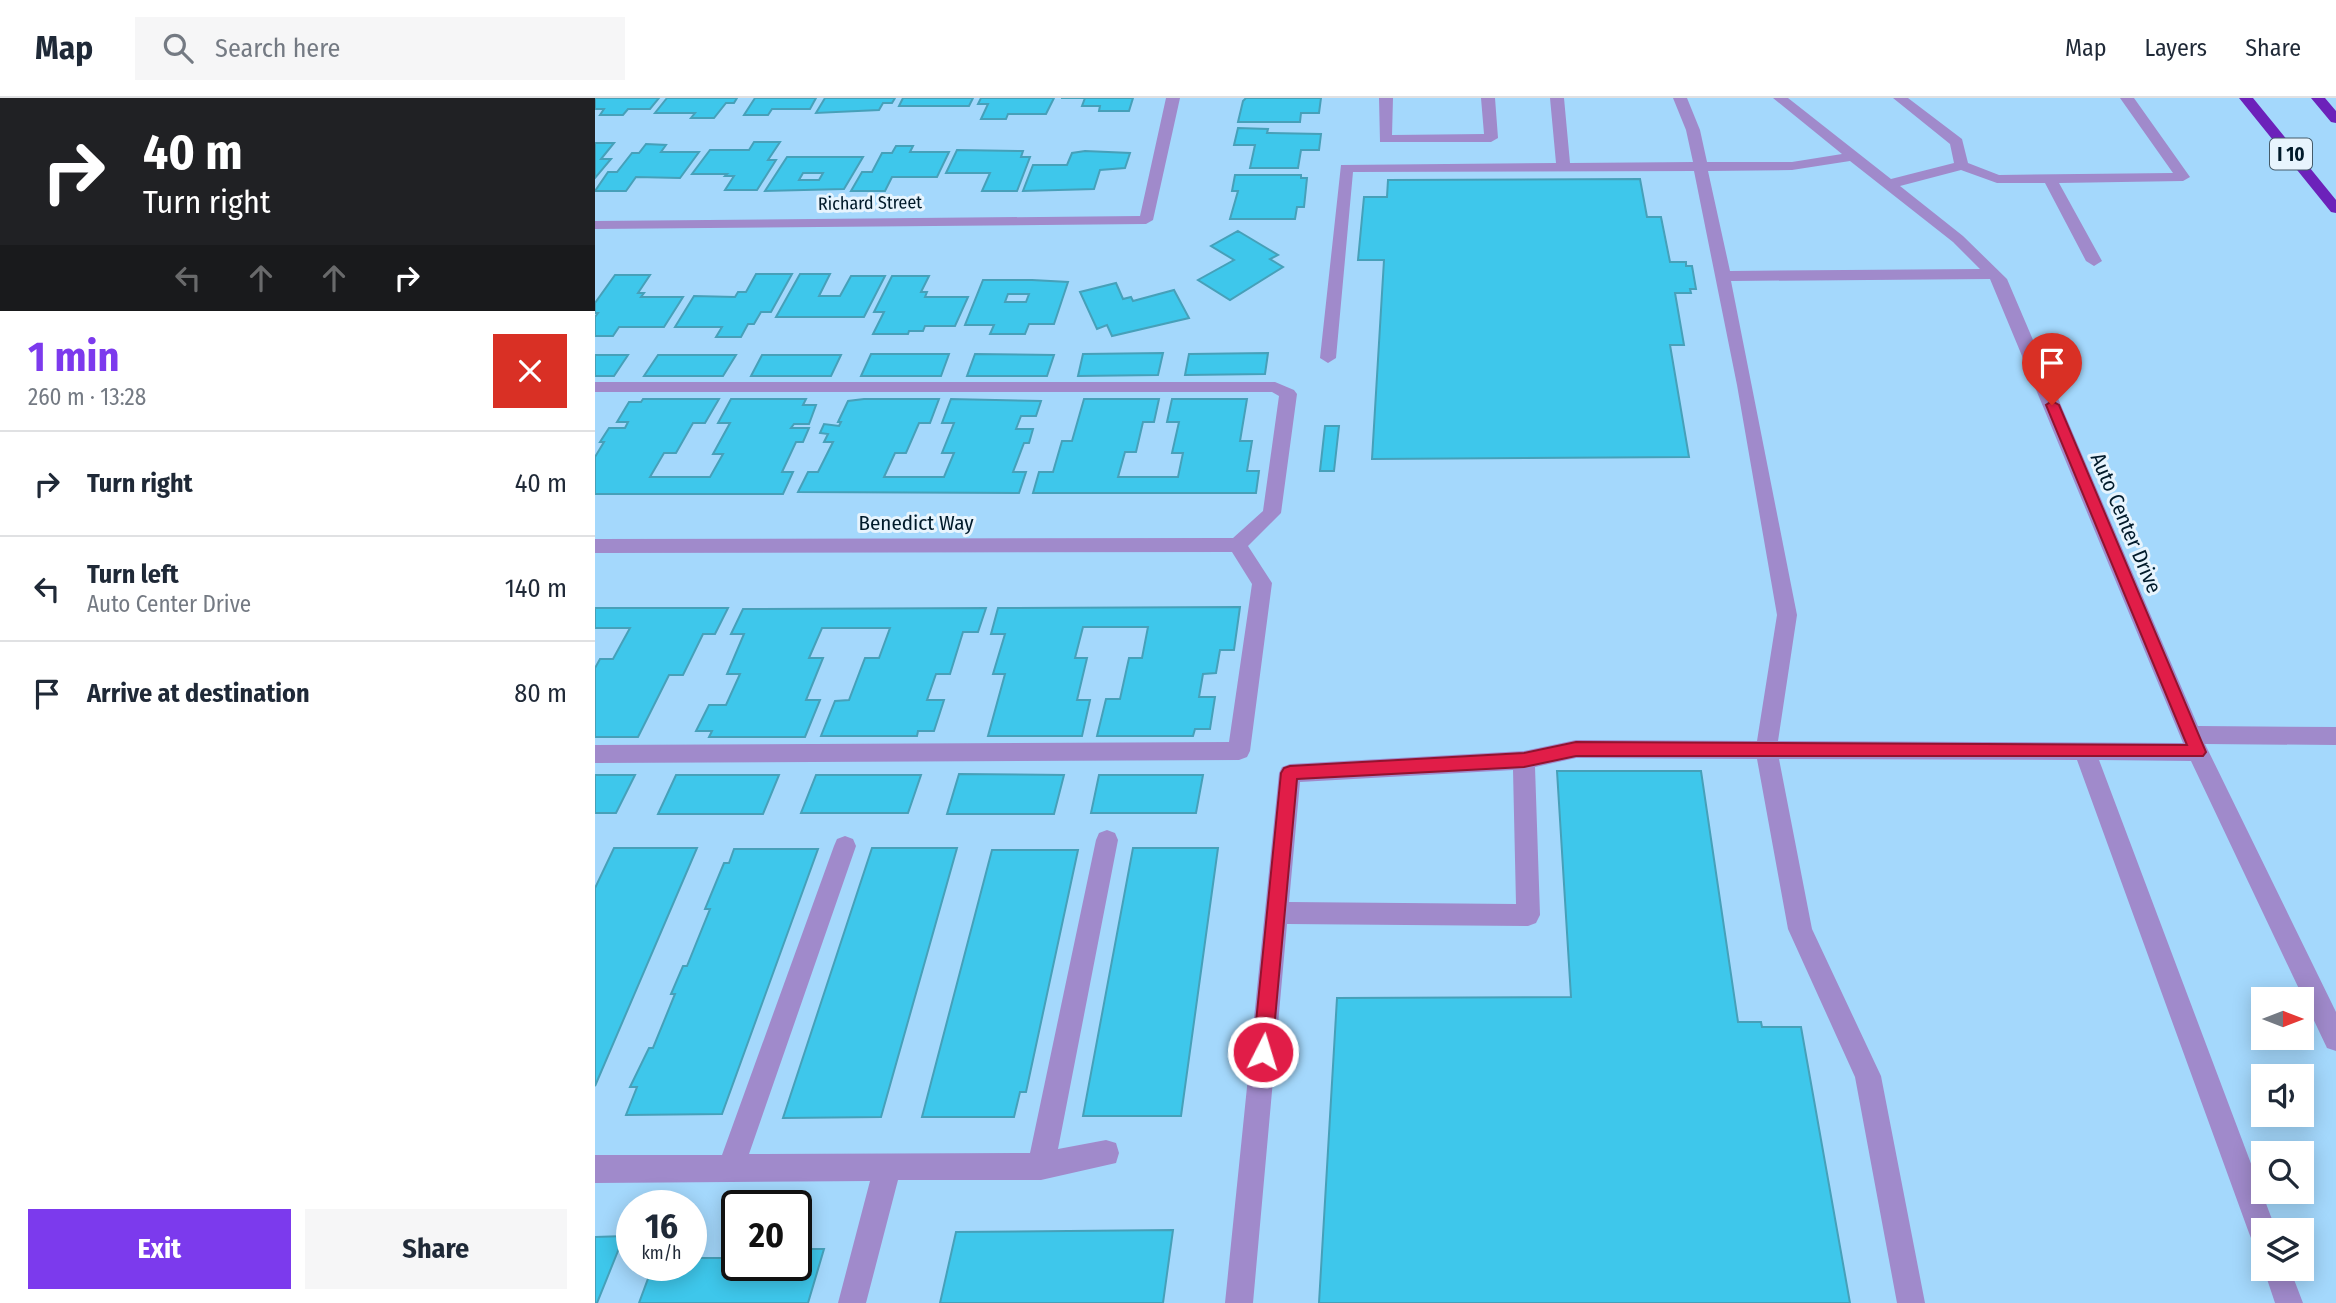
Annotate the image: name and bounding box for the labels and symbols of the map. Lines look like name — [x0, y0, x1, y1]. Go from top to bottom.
road number: I 10 — [2270, 138, 2312, 170]
street label: Richard Street — [818, 191, 922, 215]
pin — [2022, 333, 2082, 405]
street label: Auto Center Drive — [2085, 449, 2167, 597]
street label: Benedict Way — [858, 510, 974, 536]
north arrow — [2251, 987, 2313, 1050]
position arrow — [1226, 1015, 1300, 1089]
speed limit sign: 20 — [721, 1190, 812, 1281]

